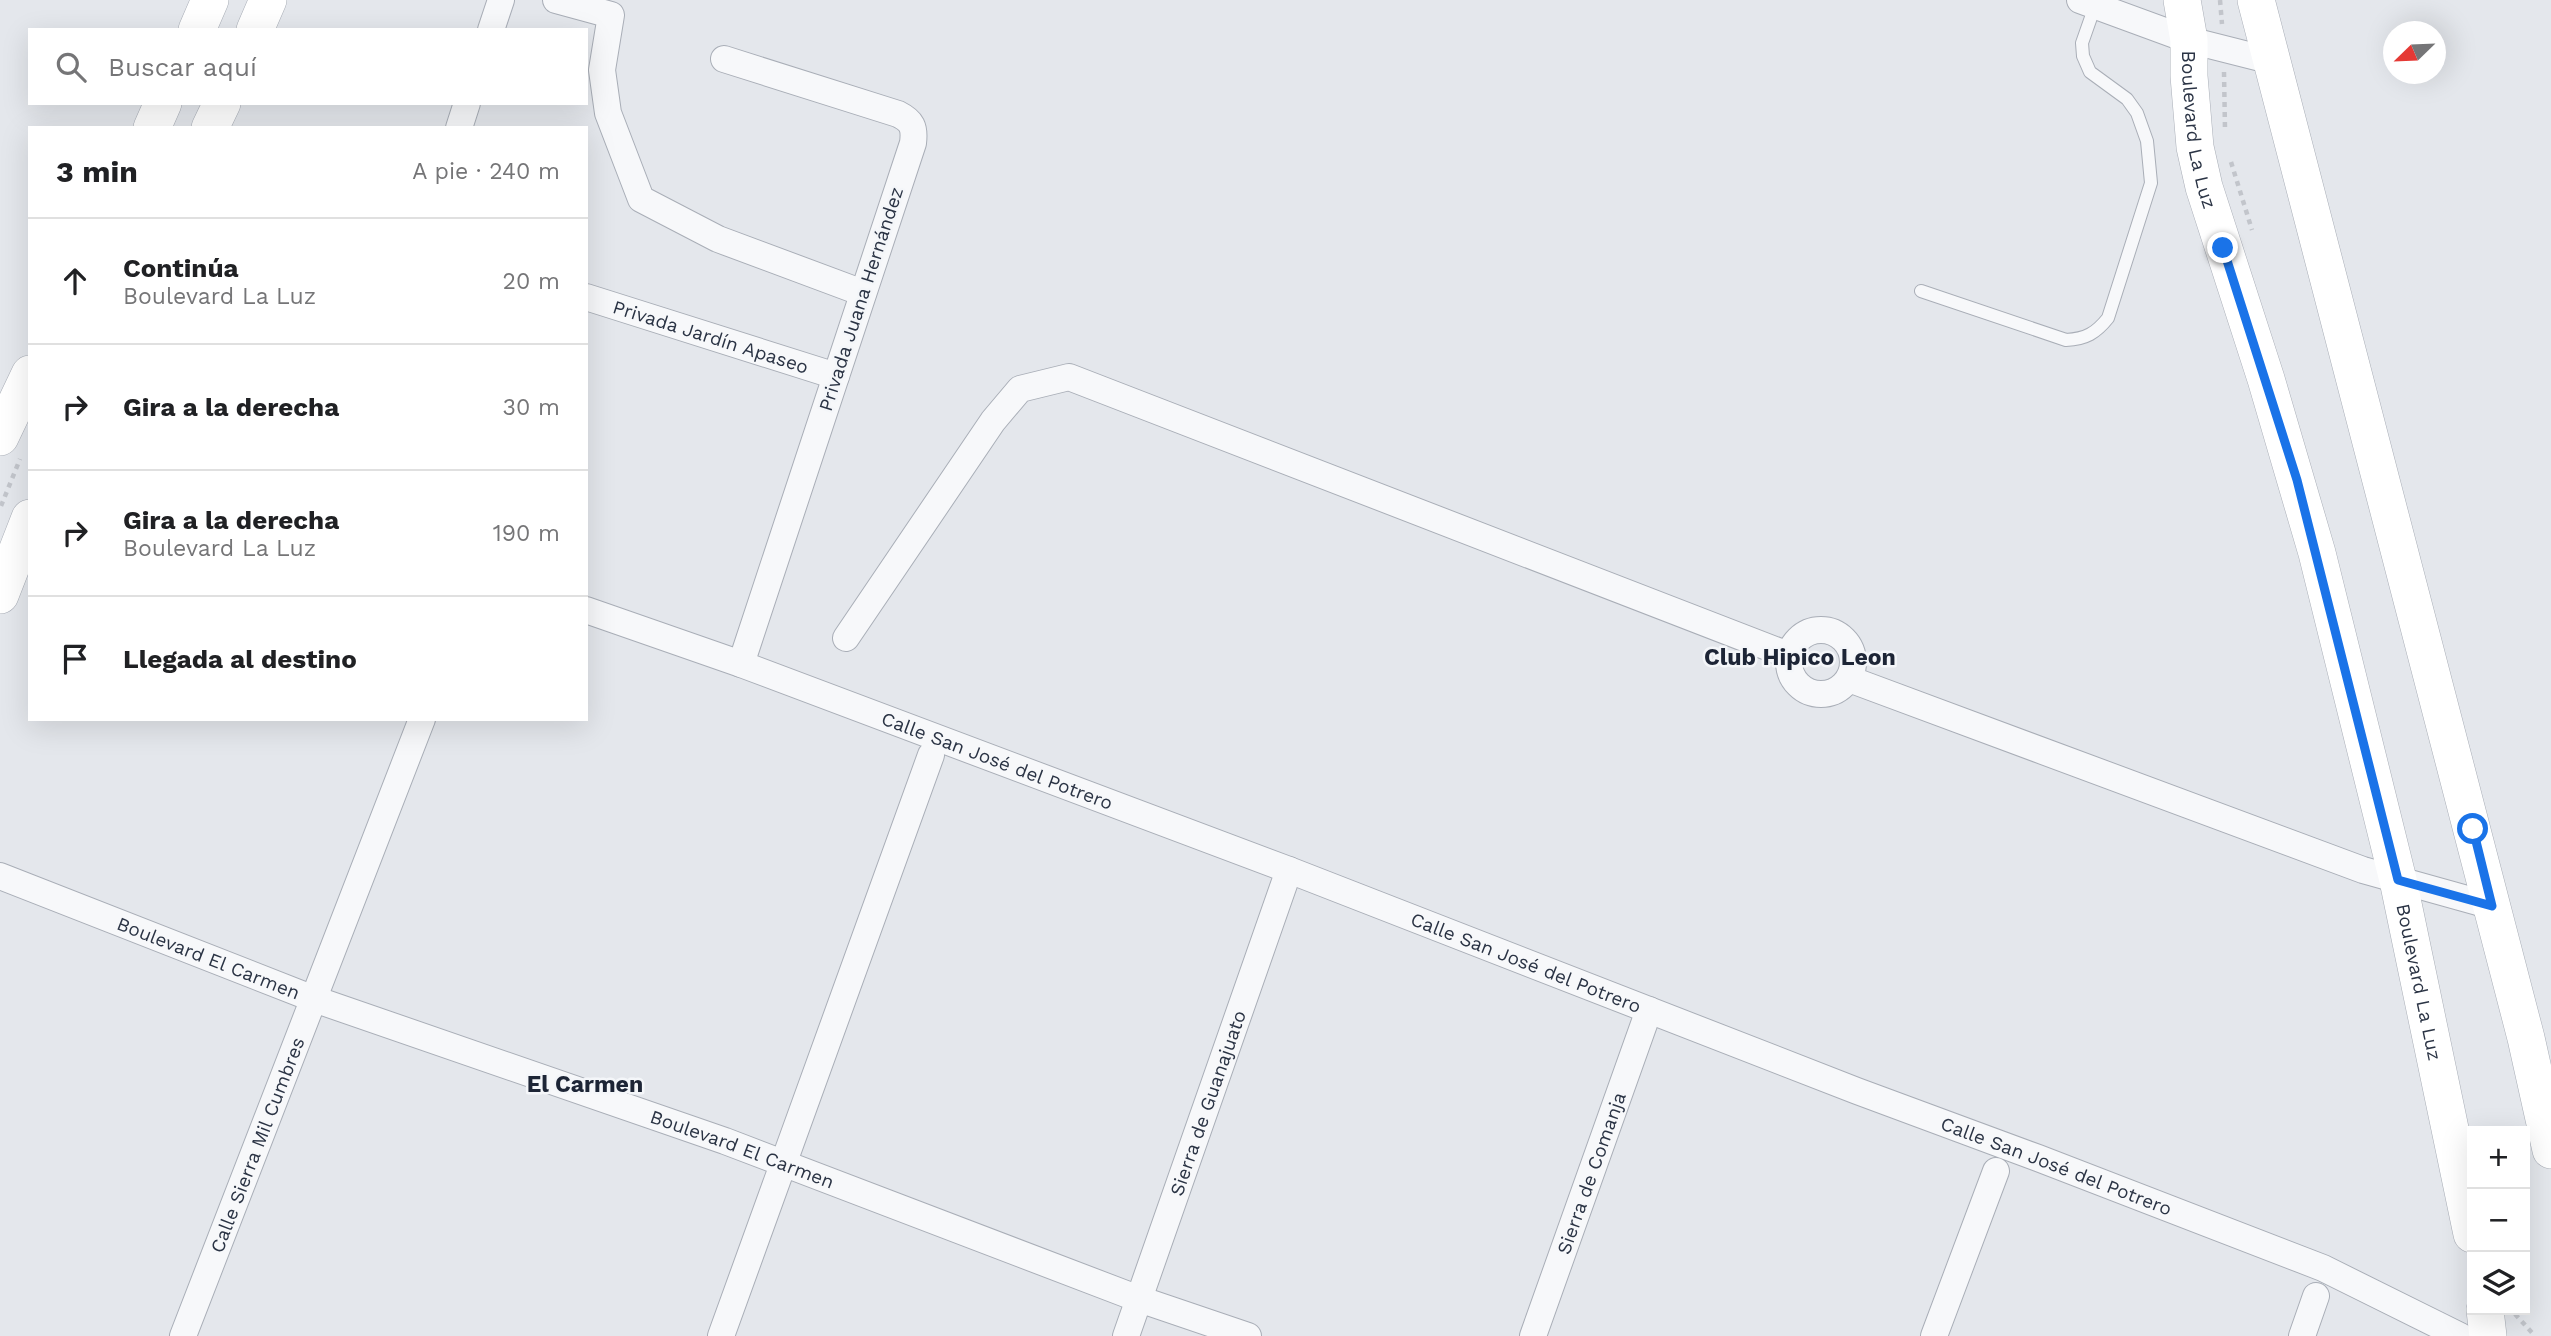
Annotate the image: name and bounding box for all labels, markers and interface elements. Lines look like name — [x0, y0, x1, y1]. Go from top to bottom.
north arrow — [2383, 21, 2446, 84]
search box — [28, 28, 588, 105]
icon: search — [52, 48, 90, 86]
street label: Boulevard La Luz — [2177, 51, 2222, 211]
text: Buscar aquí — [108, 52, 257, 82]
text: 3 min — [56, 154, 138, 189]
text: A pie · 240 m — [412, 158, 560, 185]
street label: Privada Juana Hernández — [814, 184, 908, 414]
route end — [2207, 232, 2238, 263]
text: Continúa — [123, 253, 239, 283]
icon: ahead — [56, 262, 94, 300]
text: 20 m — [503, 268, 560, 295]
text: Boulevard La Luz — [123, 283, 316, 310]
street label: Privada Jardín Apaseo — [610, 295, 812, 378]
icon: right — [56, 388, 94, 426]
text: Gira a la derecha — [123, 392, 339, 422]
text: 30 m — [503, 394, 560, 421]
text: Gira a la derecha — [123, 505, 339, 535]
icon: right — [56, 514, 94, 552]
text: 190 m — [493, 520, 560, 547]
text: Boulevard La Luz — [123, 535, 316, 562]
icon: arrive — [56, 640, 94, 678]
text: Llegada al destino — [123, 644, 357, 674]
district label: Club Hipico Leon — [1704, 644, 1896, 671]
street label: Calle San José del Potrero — [878, 706, 1116, 814]
route start — [2457, 813, 2488, 844]
street label: Boulevard La Luz — [2392, 902, 2447, 1062]
street label: Calle San José del Potrero — [1408, 907, 1645, 1017]
street label: Boulevard El Carmen — [114, 912, 303, 1004]
street label: Sierra de Guanajuato — [1165, 1007, 1251, 1199]
street label: Calle Sierra Mil Cumbres — [205, 1034, 309, 1256]
district label: El Carmen — [527, 1071, 643, 1098]
street label: Sierra de Comanja — [1552, 1089, 1630, 1257]
street label: Boulevard El Carmen — [647, 1105, 838, 1193]
street label: Calle San José del Potrero — [1938, 1112, 2175, 1220]
map controls — [2467, 1126, 2530, 1315]
button: + — [2467, 1126, 2530, 1189]
button: − — [2467, 1189, 2530, 1252]
button: layers — [2467, 1252, 2530, 1315]

